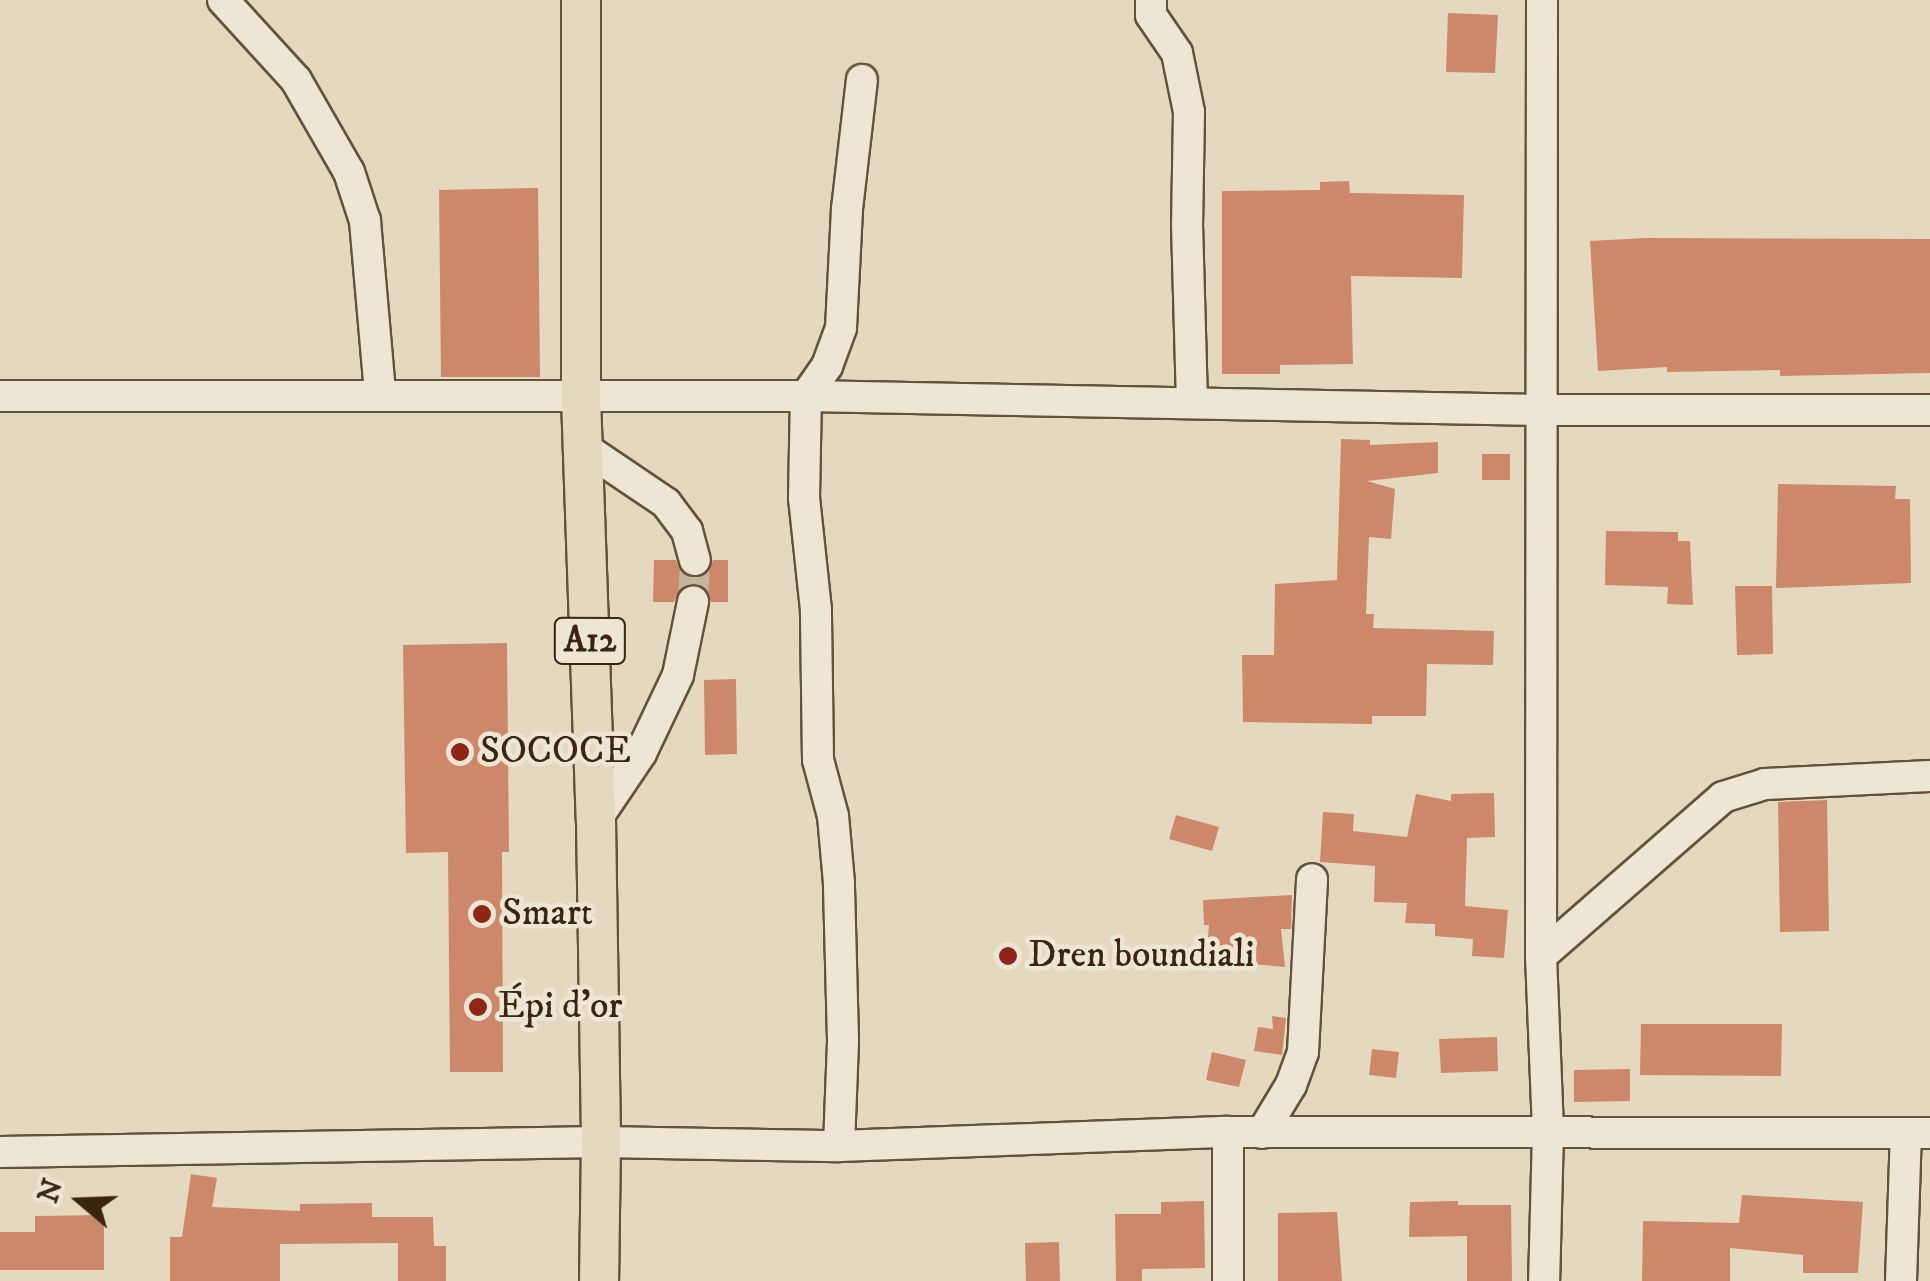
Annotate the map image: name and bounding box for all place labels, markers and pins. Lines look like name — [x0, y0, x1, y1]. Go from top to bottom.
place label: SOCOCE — [480, 729, 631, 775]
marker: SOCOCE — [449, 741, 471, 763]
place label: Smart — [502, 891, 593, 937]
marker: Smart — [471, 903, 493, 925]
place label: Dren boundiali — [1028, 933, 1255, 979]
marker: Dren boundiali — [997, 945, 1019, 967]
place label: Épi d'or — [498, 984, 622, 1030]
marker: Épi d'or — [467, 996, 489, 1018]

